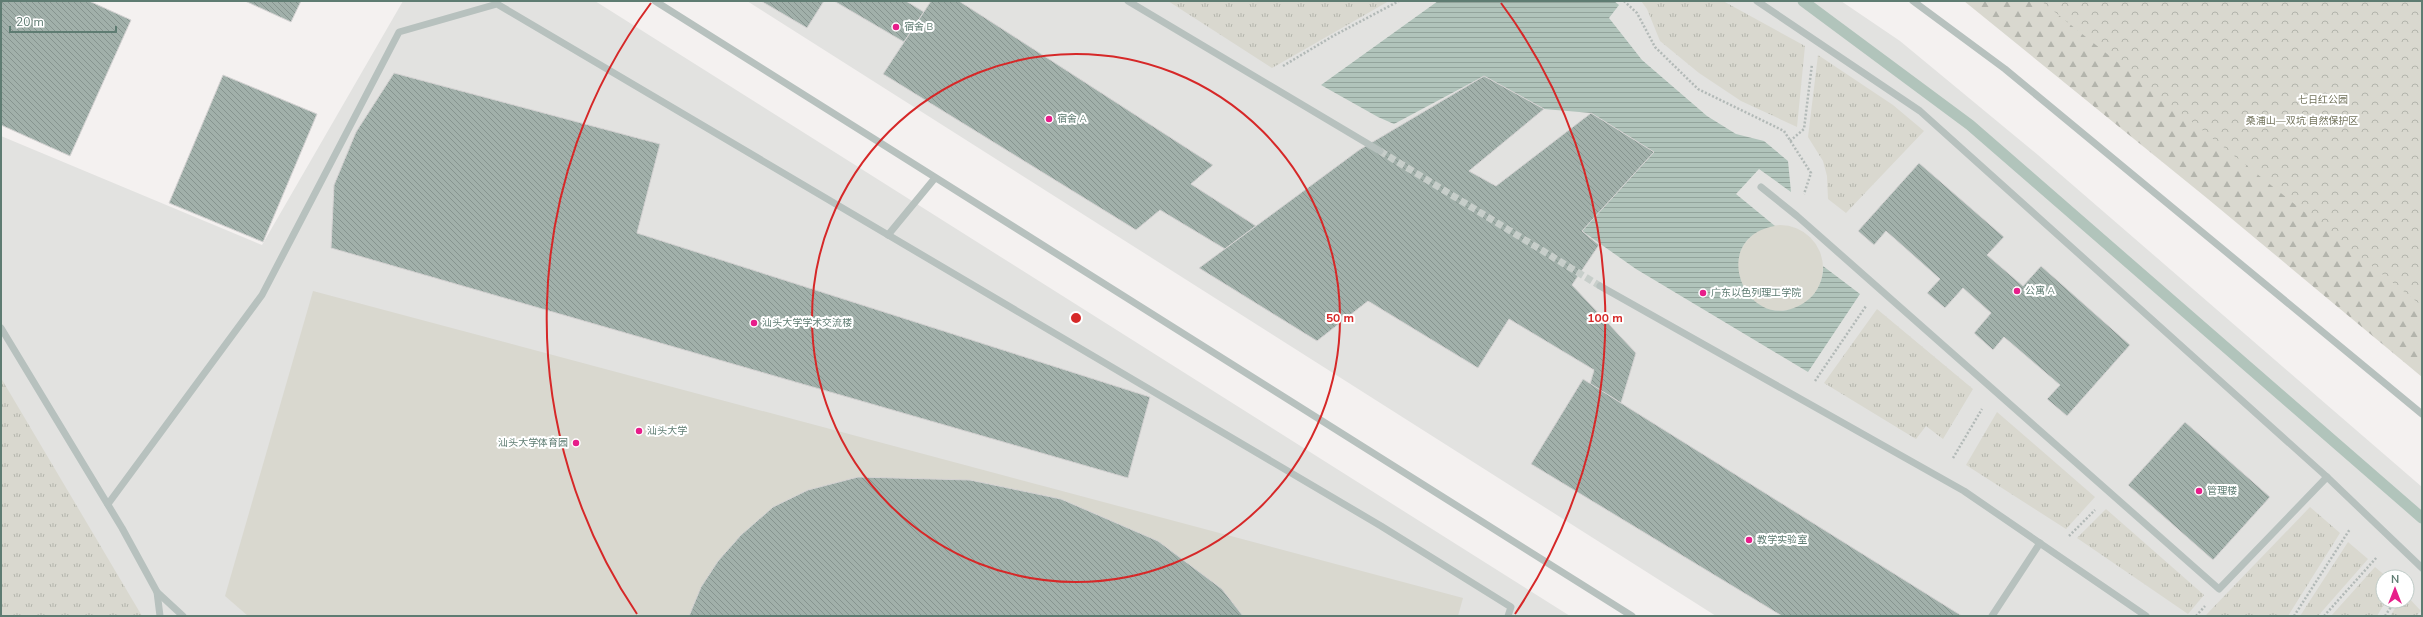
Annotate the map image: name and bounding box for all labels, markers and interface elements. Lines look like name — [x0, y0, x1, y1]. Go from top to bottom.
scale bar — [10, 8, 116, 34]
text: 20 m — [16, 14, 44, 30]
place label: 宿舍 B — [904, 20, 934, 34]
marker: 宿舍 B — [891, 22, 901, 32]
park label: 七日红公园 — [2298, 93, 2348, 107]
place label: 宿舍 A — [1057, 112, 1088, 126]
marker: 宿舍 A — [1044, 114, 1054, 124]
park label: 桑浦山—双坑 自然保护区 — [2246, 114, 2358, 128]
place label: 公寓 A — [2025, 284, 2056, 298]
place label: 广东以色列理工学院 — [1711, 286, 1801, 300]
marker: 公寓 A — [2012, 286, 2022, 296]
marker: 广东以色列理工学院 — [1698, 288, 1708, 298]
text: 50 m — [1326, 310, 1354, 326]
text: 100 m — [1587, 310, 1623, 326]
centre of rings — [1069, 311, 1083, 325]
place label: 汕头大学学术交流楼 — [762, 316, 852, 330]
marker: 汕头大学学术交流楼 — [749, 318, 759, 328]
place label: 汕头大学 — [647, 424, 687, 438]
marker: 汕头大学 — [634, 426, 644, 436]
place label: 汕头大学体育园 — [498, 436, 568, 450]
marker: 汕头大学体育园 — [571, 438, 581, 448]
place label: 管理楼 — [2207, 484, 2237, 498]
marker: 管理楼 — [2194, 486, 2204, 496]
place label: 教学实验室 — [1757, 533, 1807, 547]
marker: 教学实验室 — [1744, 535, 1754, 545]
north arrow — [2375, 569, 2415, 609]
text: N — [2391, 572, 2399, 587]

